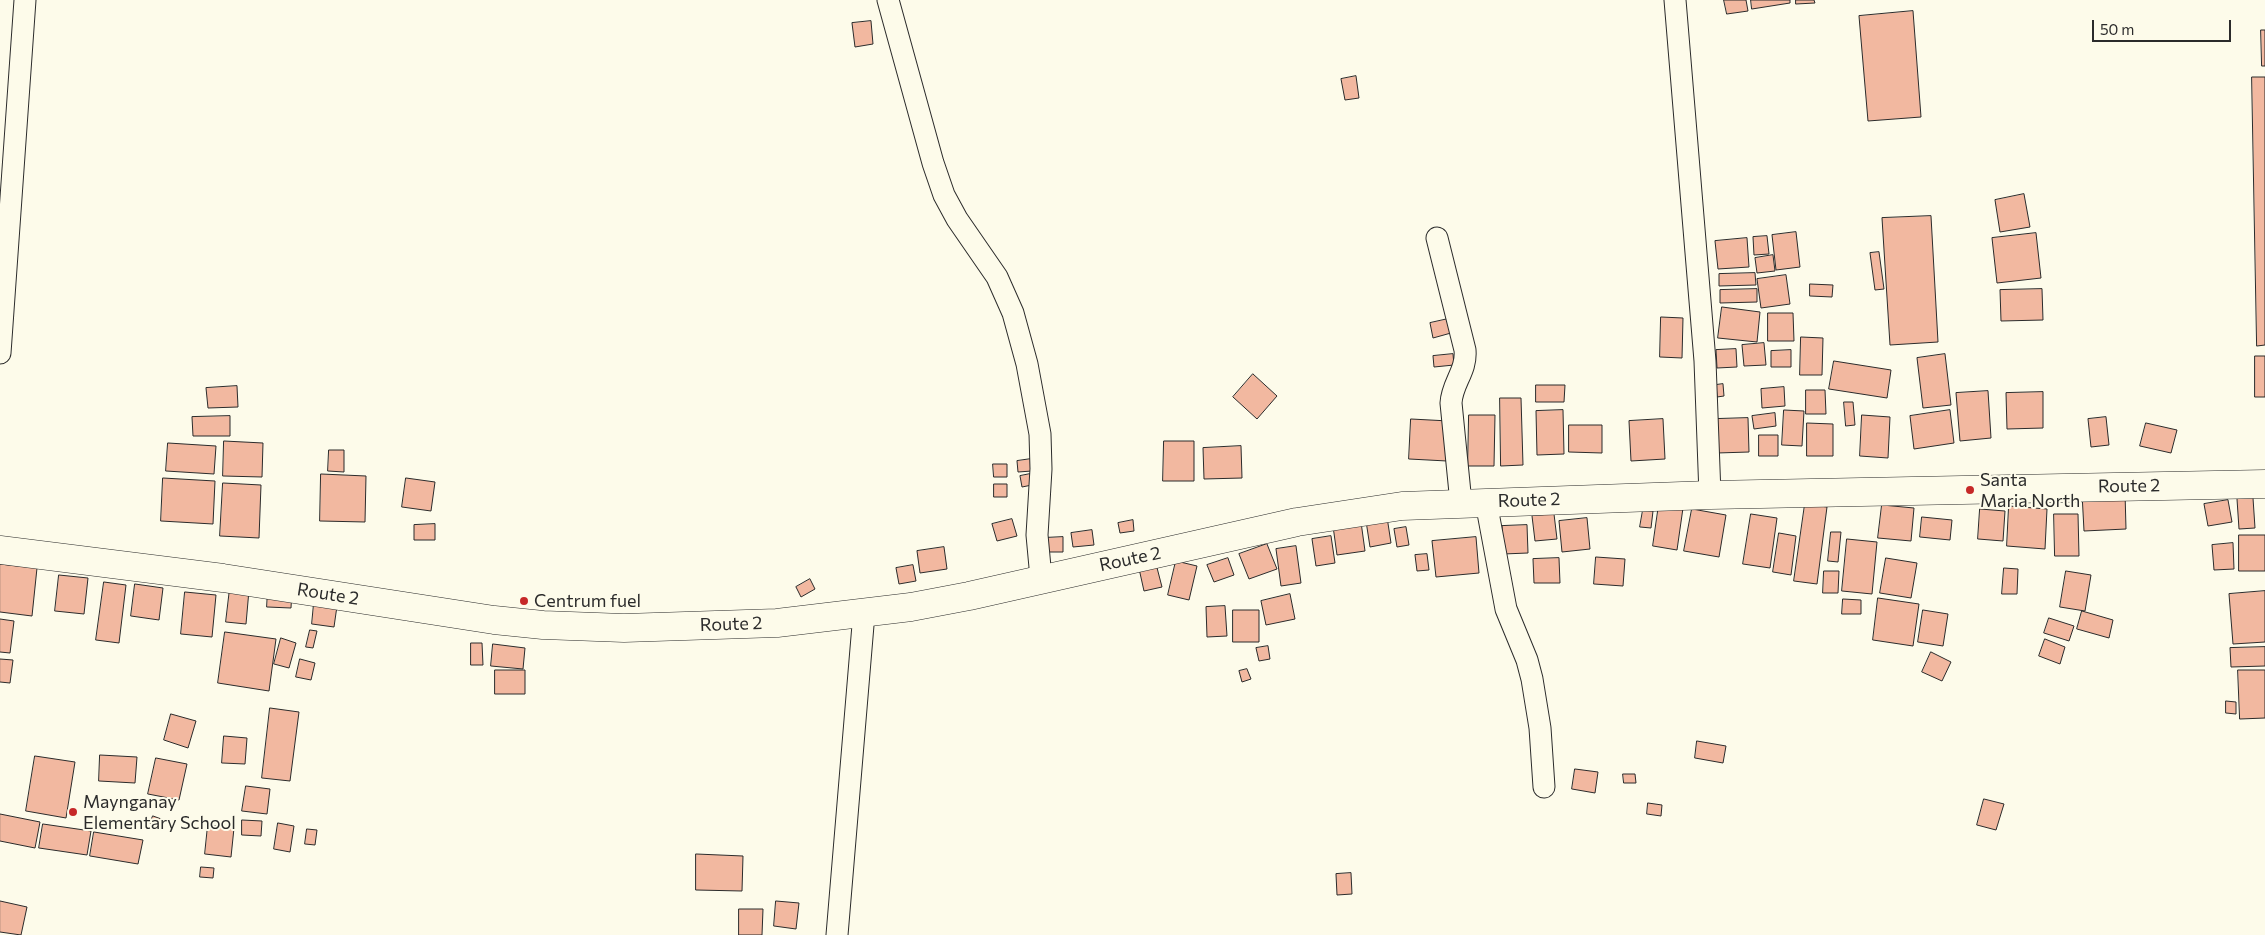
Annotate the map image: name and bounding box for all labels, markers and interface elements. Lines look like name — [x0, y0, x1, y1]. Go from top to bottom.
scale bar — [2095, 10, 2234, 42]
text: 50 m — [2100, 20, 2134, 38]
place label: Santa Maria North — [1980, 469, 2080, 512]
street label: Route 2 — [2098, 475, 2160, 497]
marker: Santa Maria North — [1964, 484, 1976, 496]
street label: Route 2 — [1497, 488, 1561, 512]
street label: Route 2 — [1097, 542, 1163, 576]
street label: Route 2 — [295, 578, 361, 610]
place label: Centrum fuel — [534, 590, 641, 612]
marker: Centrum fuel — [518, 595, 530, 607]
street label: Route 2 — [699, 612, 763, 636]
place label: Maynganay Elementary School — [83, 791, 236, 834]
marker: Maynganay Elementary School — [67, 806, 79, 818]

